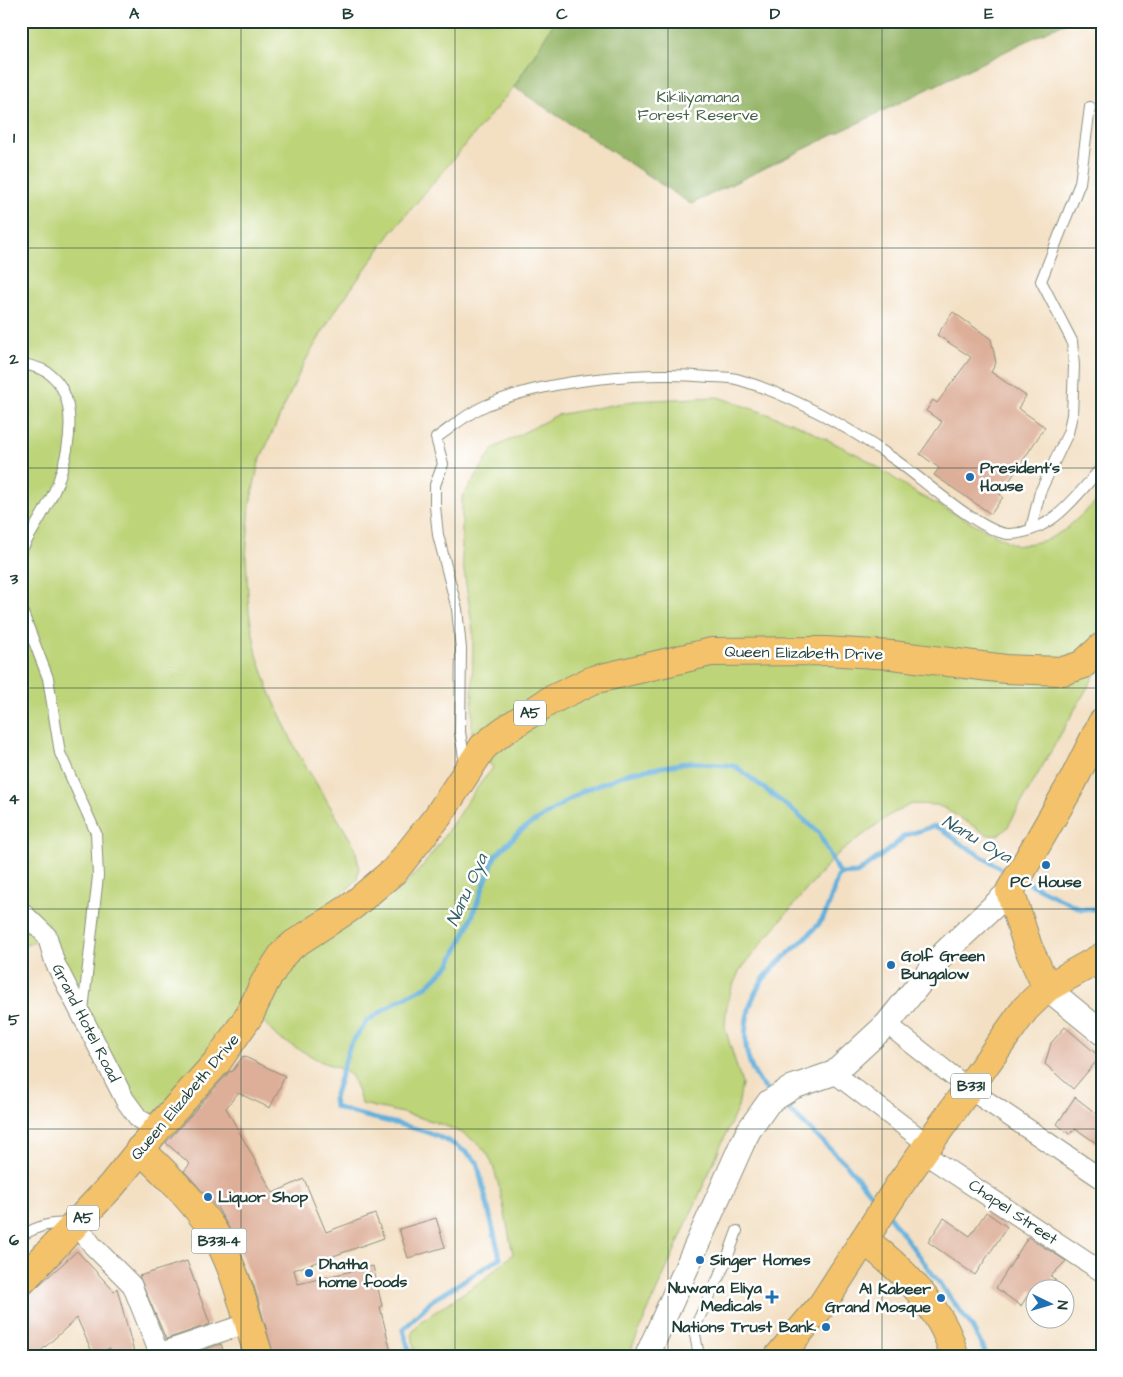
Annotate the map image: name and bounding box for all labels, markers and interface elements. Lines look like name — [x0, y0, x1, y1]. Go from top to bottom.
text: A — [129, 3, 140, 25]
text: B — [342, 3, 354, 25]
text: C — [556, 3, 568, 25]
text: D — [770, 3, 781, 25]
text: E — [984, 3, 994, 25]
park label: Kikiliyamana Forest Reserve — [638, 86, 759, 126]
text: 1 — [13, 127, 16, 149]
text: 2 — [8, 348, 19, 370]
place label: President's House — [980, 457, 1060, 497]
marker: President's House — [964, 471, 976, 483]
text: 3 — [9, 568, 19, 590]
street label: Queen Elizabeth Drive — [724, 641, 884, 665]
road number: A5 — [514, 700, 546, 726]
text: 4 — [9, 788, 20, 810]
water label: Nanu Oya — [937, 809, 1017, 870]
water label: Nanu Oya — [440, 849, 495, 931]
marker: PC House — [1040, 859, 1052, 871]
place label: PC House — [1010, 871, 1082, 893]
place label: Golf Green Bungalow — [901, 945, 985, 987]
marker: Golf Green Bungalow — [885, 959, 897, 971]
street label: Grand Hotel Road — [47, 960, 125, 1086]
text: 5 — [8, 1009, 20, 1031]
street label: Queen Elizabeth Drive — [126, 1029, 245, 1165]
road number: B331 — [951, 1074, 991, 1098]
street label: Chapel Street — [964, 1174, 1062, 1250]
place label: Liquor Shop — [218, 1186, 308, 1208]
marker: Liquor Shop — [202, 1191, 214, 1203]
road number: A5 — [67, 1206, 99, 1230]
road number: B331-4 — [192, 1228, 246, 1254]
text: 6 — [9, 1229, 19, 1251]
place label: Singer Homes — [709, 1249, 811, 1273]
place label: Dhatha home foods — [319, 1253, 407, 1293]
marker: Singer Homes — [694, 1254, 706, 1266]
marker: Dhatha home foods — [303, 1267, 315, 1279]
place label: Nuwara Eliya Medicals — [668, 1277, 763, 1317]
place label: Al Kabeer Grand Mosque — [825, 1278, 931, 1318]
north arrow — [1026, 1280, 1076, 1330]
marker: Nuwara Eliya Medicals — [766, 1291, 778, 1303]
marker: Al Kabeer Grand Mosque — [935, 1292, 947, 1304]
text: N — [1052, 1300, 1072, 1311]
place label: Nations Trust Bank — [672, 1316, 816, 1338]
marker: Nations Trust Bank — [820, 1321, 832, 1333]

